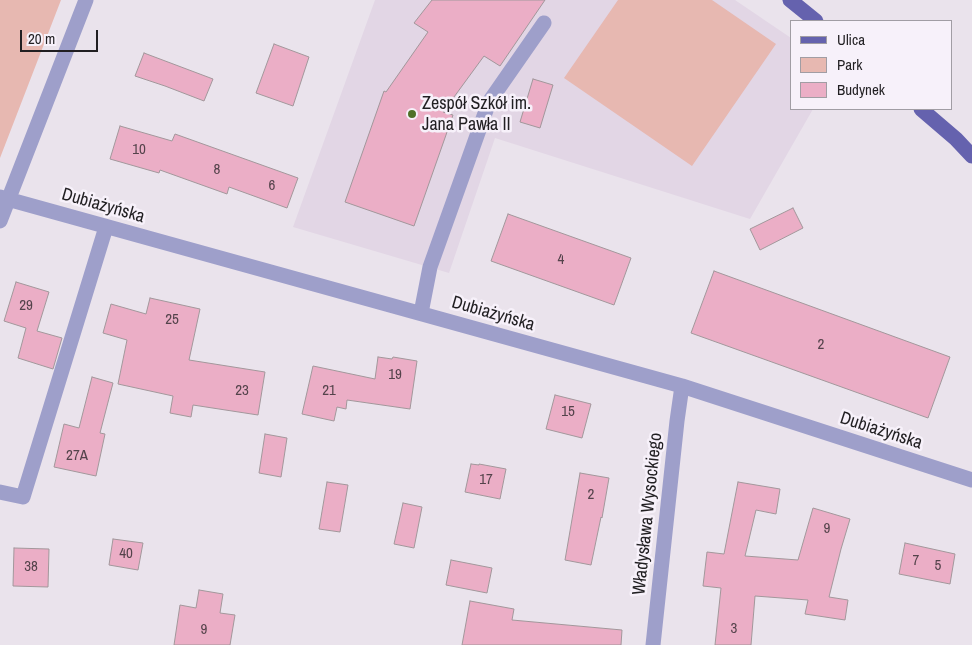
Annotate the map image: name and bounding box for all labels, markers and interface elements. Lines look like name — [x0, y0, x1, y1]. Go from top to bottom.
scale bar — [22, 20, 100, 52]
legend — [790, 20, 952, 110]
text: 20 m — [28, 28, 55, 49]
text: Ulica — [837, 29, 865, 50]
text: Park — [837, 54, 862, 75]
text: Budynek — [837, 79, 885, 100]
place label: Zespół Szkół im. Jana Pawła II — [422, 93, 531, 136]
marker: Zespół Szkół im. Jana Pawła II — [406, 108, 418, 120]
house number: 10 — [132, 141, 146, 159]
house number: 8 — [214, 161, 220, 179]
house number: 6 — [269, 177, 275, 195]
street label: Dubiażyńska — [59, 184, 147, 228]
house number: 4 — [558, 251, 564, 269]
street label: Dubiażyńska — [449, 292, 537, 336]
house number: 29 — [19, 297, 33, 315]
house number: 25 — [165, 311, 179, 329]
house number: 2 — [818, 336, 824, 354]
house number: 19 — [388, 366, 402, 384]
house number: 23 — [235, 382, 249, 400]
house number: 21 — [322, 382, 336, 400]
house number: 15 — [561, 403, 575, 421]
street label: Dubiażyńska — [837, 408, 925, 454]
street label: Władysława Wysockiego — [629, 432, 667, 596]
house number: 27A — [66, 447, 88, 465]
house number: 17 — [479, 471, 493, 489]
house number: 2 — [588, 486, 594, 504]
house number: 9 — [824, 520, 830, 538]
house number: 40 — [119, 545, 133, 563]
house number: 7 — [913, 552, 919, 570]
house number: 5 — [935, 557, 941, 575]
house number: 38 — [24, 558, 38, 576]
house number: 3 — [731, 620, 737, 638]
house number: 9 — [201, 621, 207, 639]

